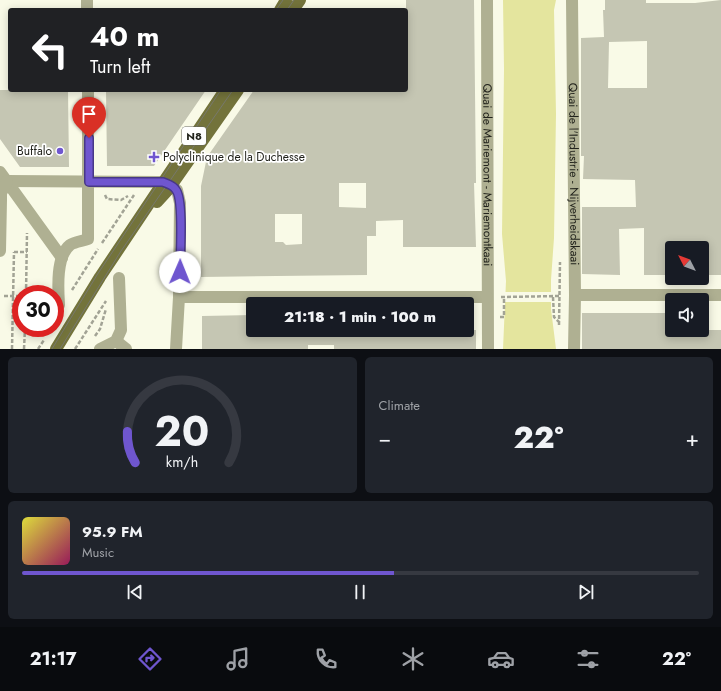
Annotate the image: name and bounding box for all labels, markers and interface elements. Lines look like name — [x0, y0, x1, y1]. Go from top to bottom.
text: 40 m — [90, 16, 159, 57]
icon: left — [24, 24, 76, 76]
text: Turn left — [90, 54, 150, 80]
street label: Quai de l'Industrie - Nijverheidskaai — [564, 83, 584, 265]
street label: Quai de Mariemont - Mariemontkaai — [478, 84, 497, 266]
pin — [72, 97, 106, 138]
icon: arrive — [78, 103, 100, 125]
road number: N8 — [182, 127, 206, 145]
place label: Buffalo — [17, 142, 52, 160]
marker: Buffalo — [55, 146, 65, 156]
place label: Polyclinique de la Duchesse — [163, 148, 305, 166]
marker: Polyclinique de la Duchesse — [148, 151, 160, 163]
north arrow — [665, 241, 709, 285]
map controls — [665, 241, 709, 337]
position arrow — [159, 251, 201, 293]
speed limit sign: 30 — [12, 285, 64, 337]
button: sound — [665, 293, 709, 337]
text: 21:18 · 1 min · 100 m — [284, 306, 436, 328]
text: Climate — [379, 396, 420, 415]
text: 20 — [155, 401, 210, 462]
text: 22° — [513, 416, 563, 459]
text: − — [379, 422, 391, 454]
text: + — [685, 422, 699, 454]
text: km/h — [166, 452, 198, 472]
text: 95.9 FM — [82, 521, 143, 543]
text: Music — [82, 543, 114, 562]
icon: previous — [124, 581, 146, 603]
icon: pause — [349, 581, 371, 603]
icon: next — [575, 581, 597, 603]
icon: directions — [136, 645, 164, 673]
icon: music — [224, 645, 252, 673]
icon: phone — [312, 645, 340, 673]
icon: climate — [399, 645, 427, 673]
icon: car — [487, 645, 515, 673]
icon: filters — [574, 645, 602, 673]
text: 21:17 — [30, 646, 77, 672]
text: 22° — [662, 646, 691, 672]

